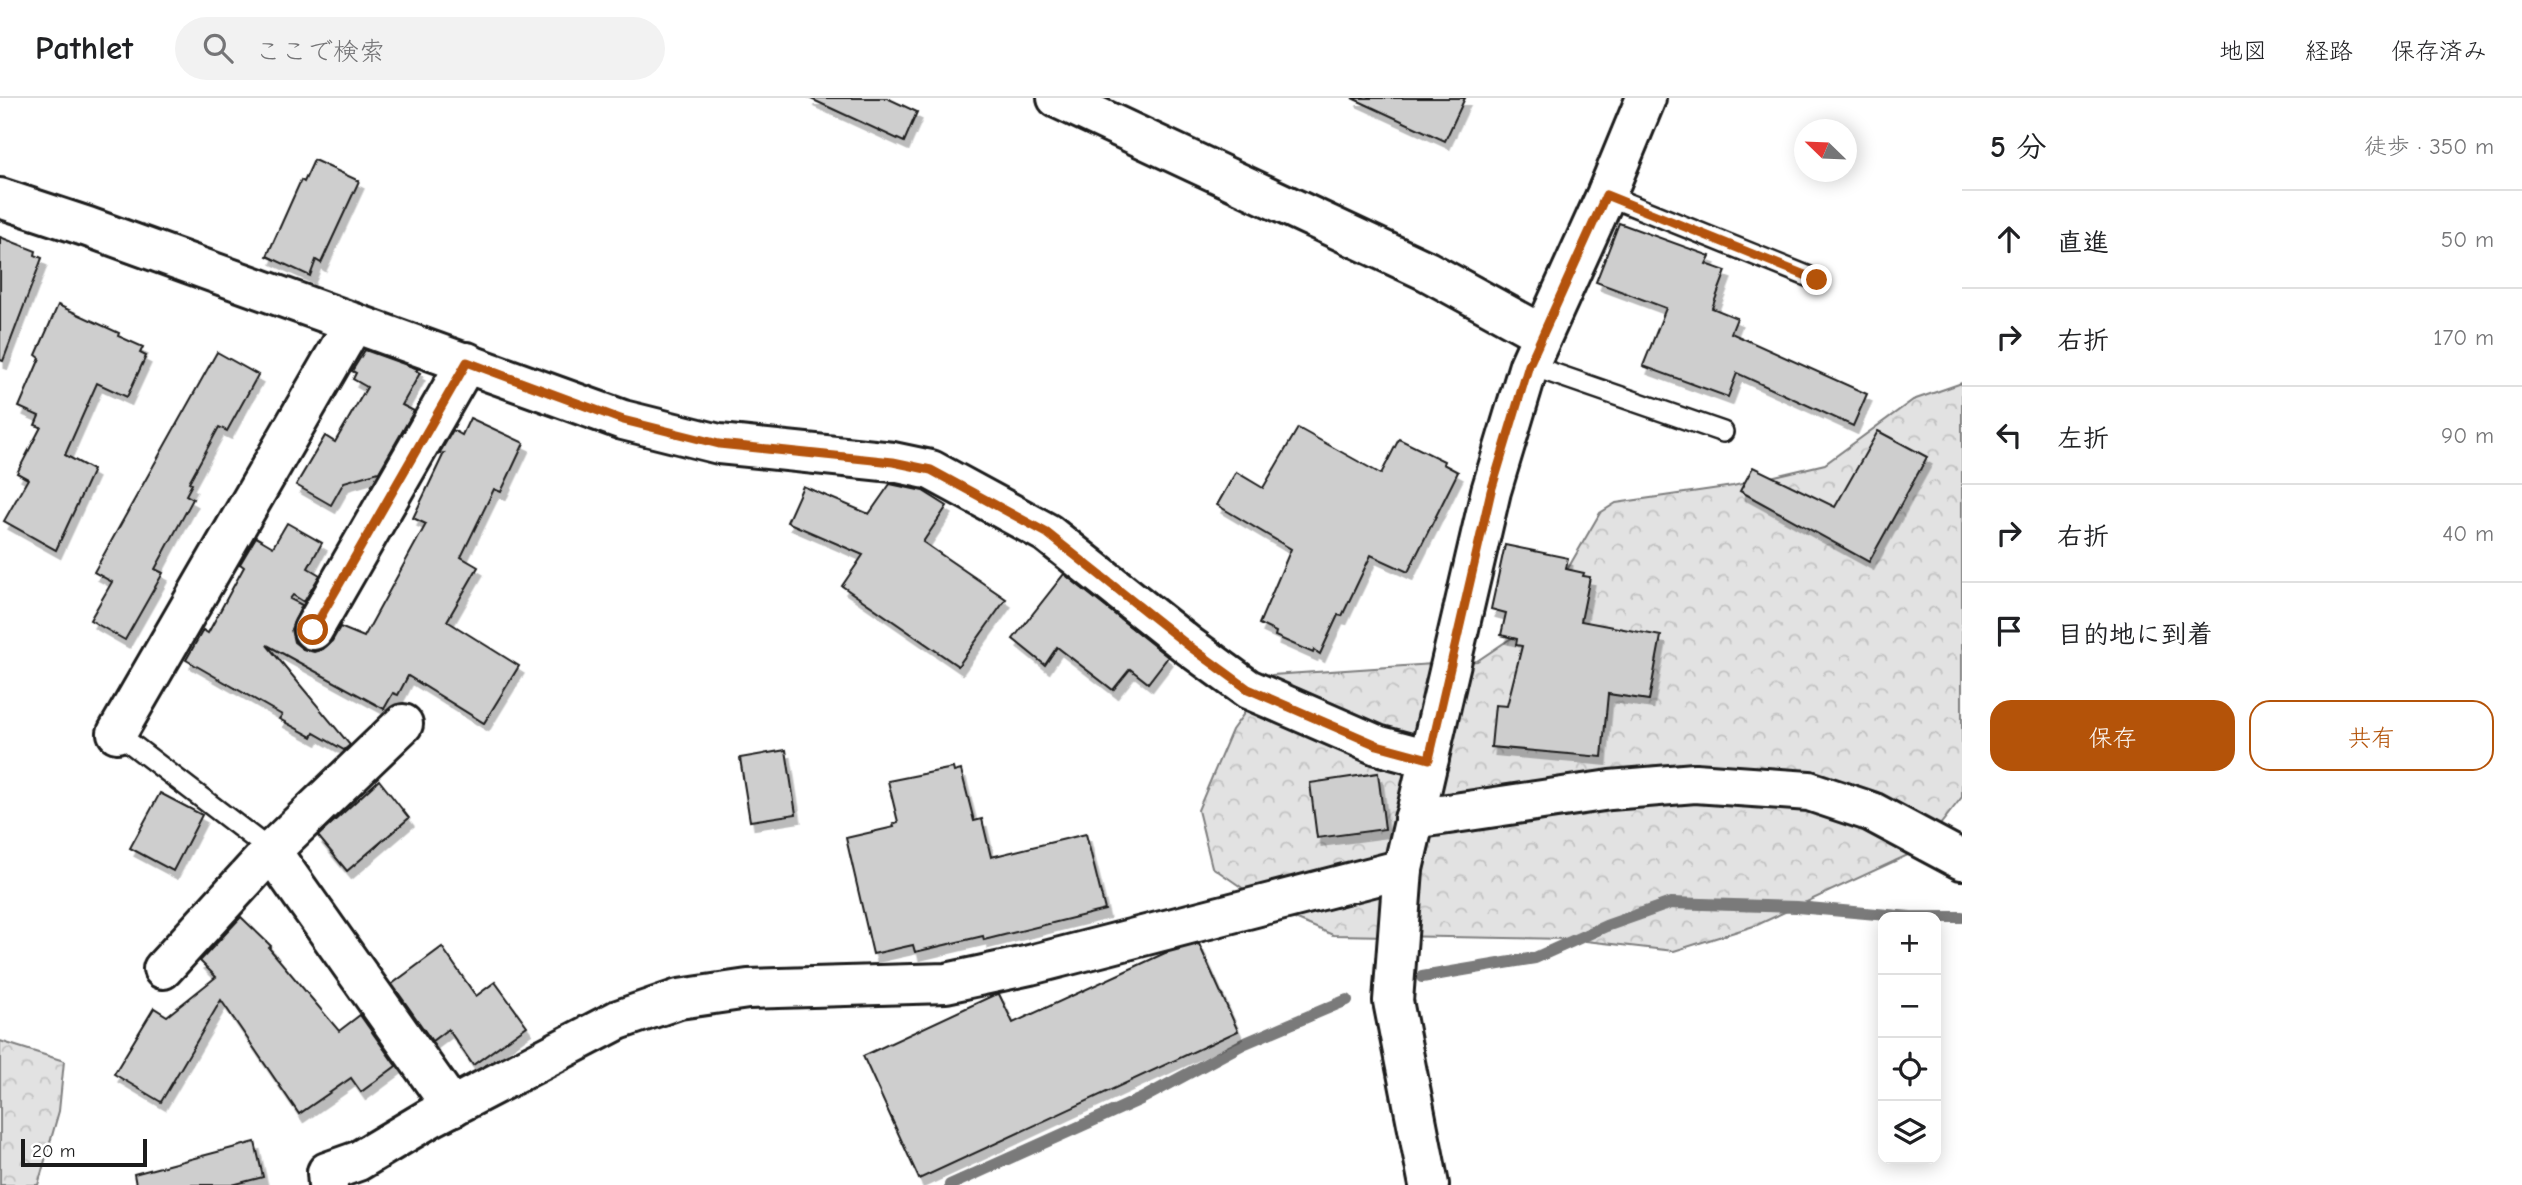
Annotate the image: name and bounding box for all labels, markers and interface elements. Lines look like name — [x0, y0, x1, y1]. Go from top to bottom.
search box — [175, 17, 665, 80]
text: Pathlet — [35, 29, 133, 67]
icon: search — [199, 29, 237, 67]
text: ここで検索 — [255, 37, 385, 67]
text: 地図 — [2219, 37, 2267, 65]
text: 経路 — [2305, 37, 2353, 65]
text: 保存済み — [2391, 37, 2487, 65]
north arrow — [1794, 119, 1857, 182]
text: 5 分 — [1990, 130, 2047, 165]
text: 徒歩 · 350 m — [2364, 133, 2494, 160]
icon: ahead — [1990, 220, 2028, 258]
text: 50 m — [2441, 226, 2494, 253]
text: 直進 — [2057, 228, 2109, 258]
route end — [1801, 264, 1832, 295]
icon: right — [1990, 318, 2028, 356]
text: 170 m — [2433, 324, 2494, 351]
text: 右折 — [2057, 326, 2109, 356]
icon: left — [1990, 416, 2028, 454]
text: 90 m — [2441, 422, 2494, 449]
text: 左折 — [2057, 424, 2109, 454]
icon: right — [1990, 514, 2028, 552]
text: 40 m — [2442, 520, 2494, 547]
text: 右折 — [2057, 522, 2109, 552]
icon: arrive — [1990, 612, 2028, 650]
route start — [297, 614, 328, 645]
text: 目的地に到着 — [2057, 620, 2213, 650]
button: 保存 — [1990, 700, 2235, 771]
button: 共有 — [2249, 700, 2494, 771]
map controls — [1878, 912, 1941, 1164]
button: + — [1878, 912, 1941, 975]
button: − — [1878, 975, 1941, 1038]
button: locate — [1878, 1038, 1941, 1101]
button: layers — [1878, 1101, 1941, 1164]
scale bar — [21, 1136, 147, 1168]
text: 20 m — [32, 1140, 76, 1162]

